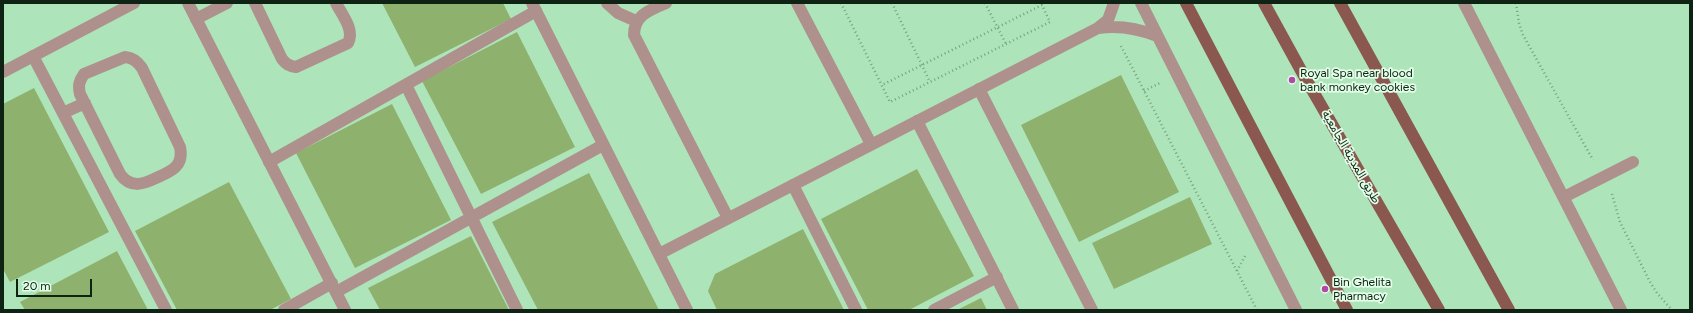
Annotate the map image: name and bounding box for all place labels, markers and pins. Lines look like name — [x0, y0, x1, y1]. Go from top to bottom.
place label: Royal Spa near blood bank monkey cookies — [1300, 66, 1415, 94]
marker: Royal Spa near blood bank monkey cookies — [1287, 75, 1297, 85]
place label: Bin Ghelita Pharmacy — [1333, 275, 1391, 303]
marker: Bin Ghelita Pharmacy — [1320, 284, 1330, 294]

